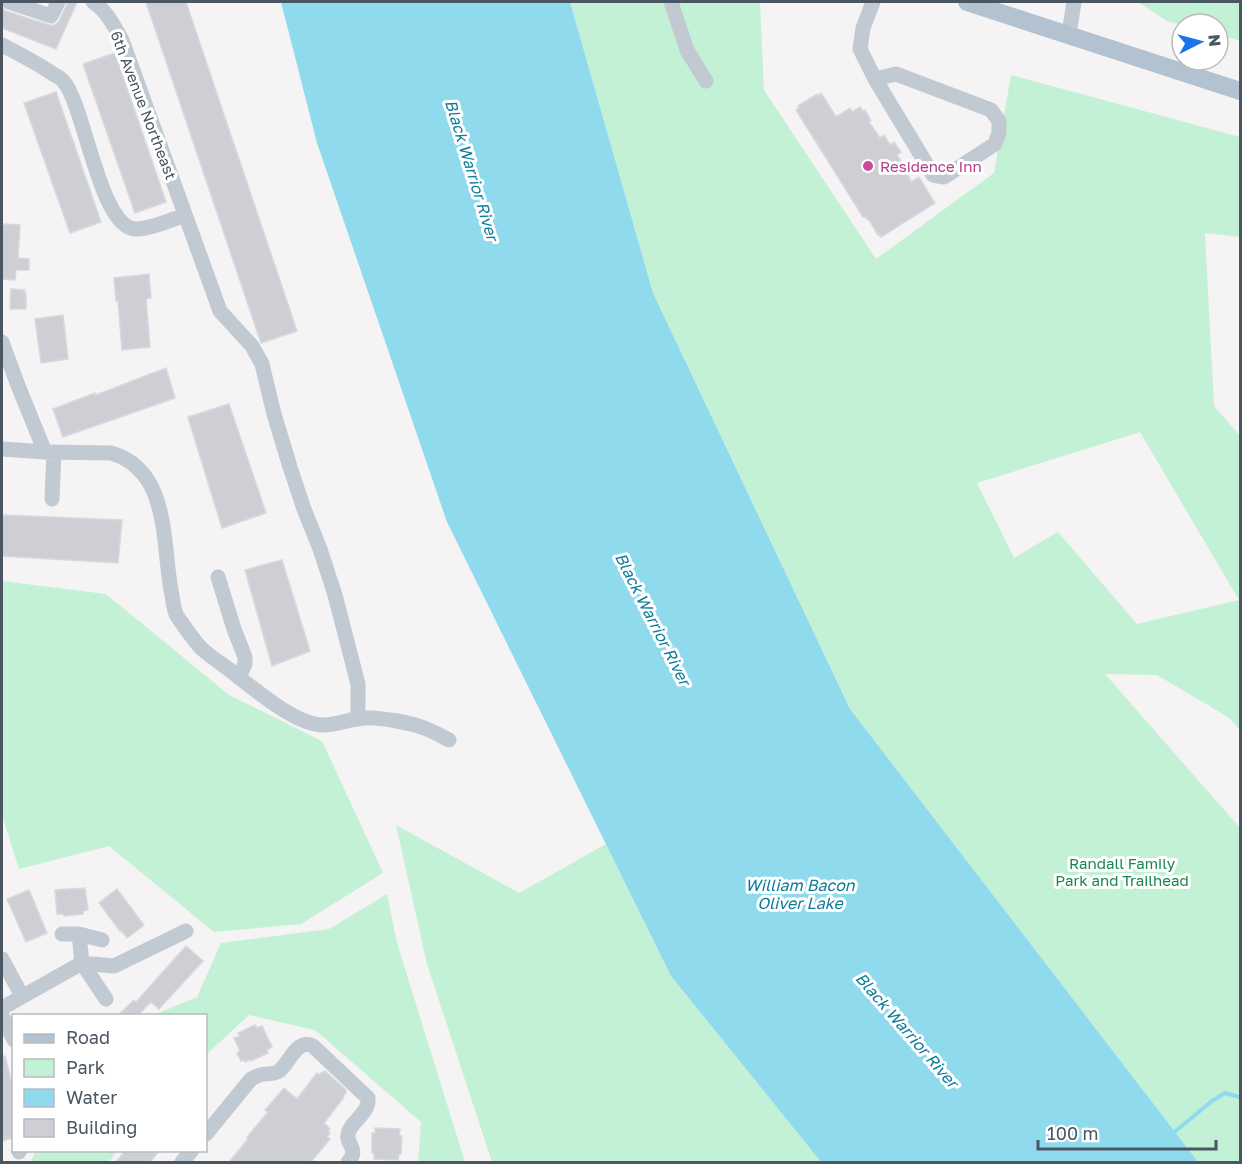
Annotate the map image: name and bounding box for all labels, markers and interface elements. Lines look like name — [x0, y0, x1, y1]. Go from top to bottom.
north arrow — [1170, 12, 1230, 72]
street label: 6th Avenue Northeast — [107, 28, 181, 182]
text: N — [1204, 33, 1225, 48]
water label: Black Warrior River — [441, 97, 504, 246]
place label: Residence Inn — [880, 157, 982, 175]
marker: Residence Inn — [861, 159, 875, 173]
water label: Black Warrior River — [611, 549, 696, 691]
park label: Randall Family Park and Trailhead — [1055, 854, 1189, 889]
water label: William Bacon Oliver Lake — [745, 875, 856, 913]
water label: Black Warrior River — [851, 968, 964, 1094]
legend — [12, 1014, 207, 1152]
text: Road — [66, 1026, 110, 1048]
text: Park — [66, 1056, 105, 1078]
text: Water — [66, 1086, 117, 1108]
scale bar — [1038, 1113, 1216, 1151]
text: Building — [66, 1116, 137, 1138]
text: 100 m — [1047, 1122, 1098, 1144]

